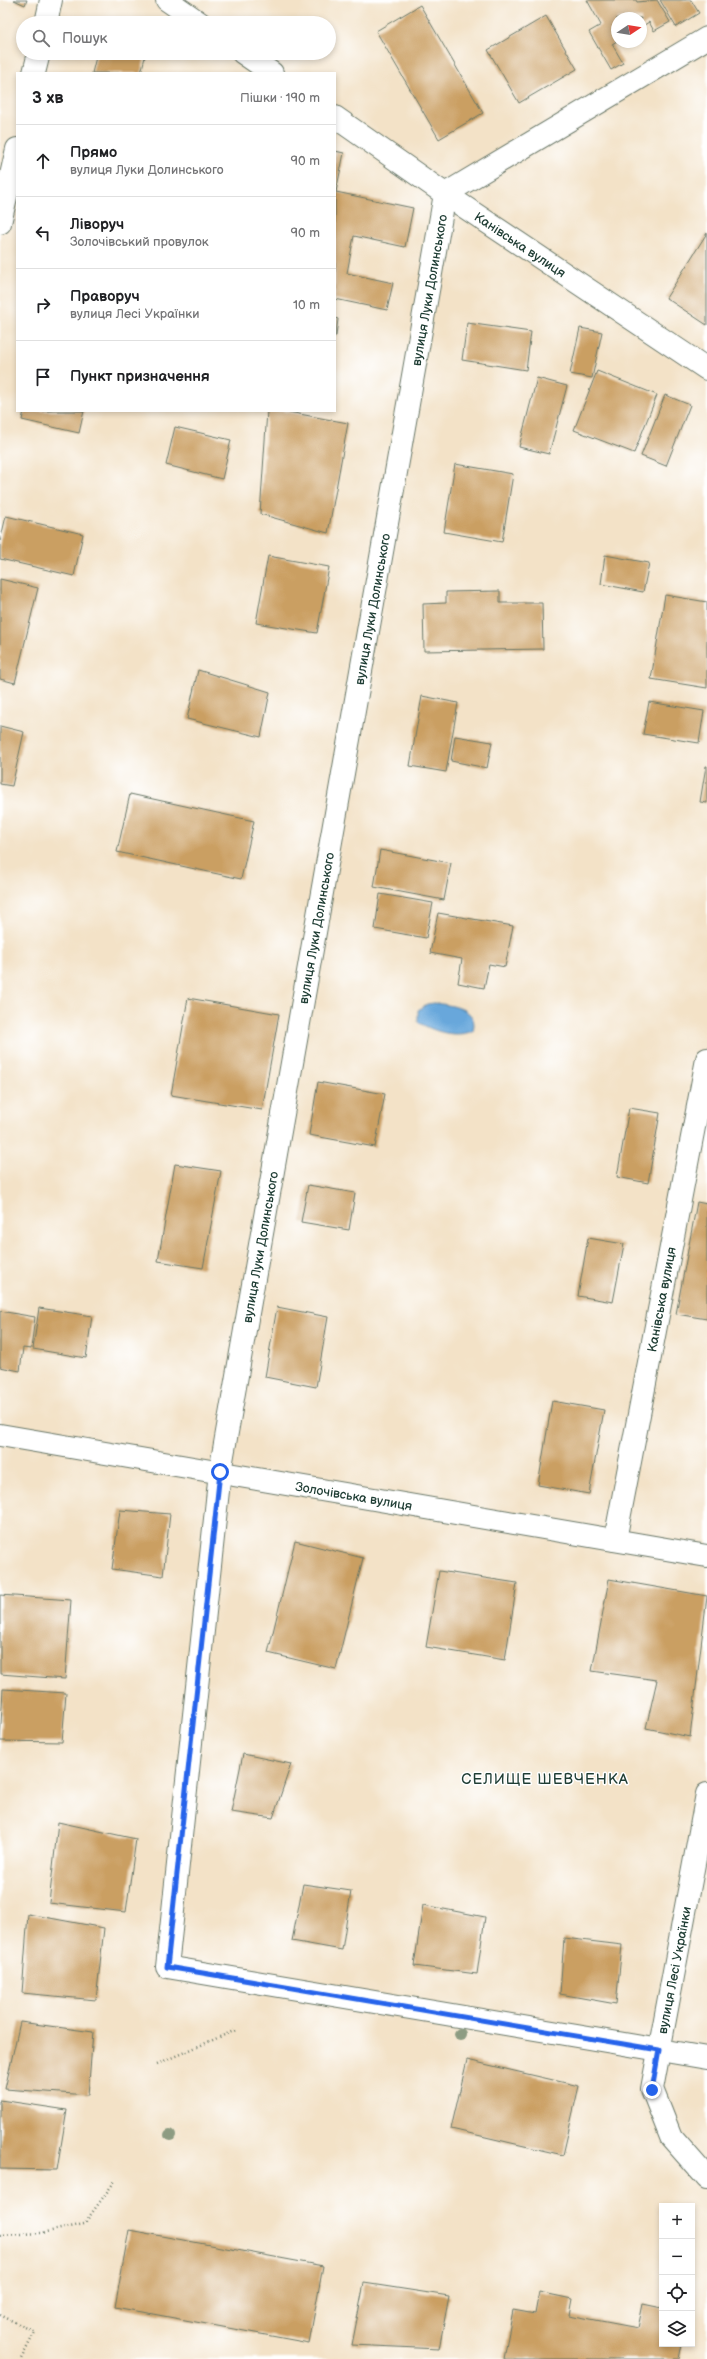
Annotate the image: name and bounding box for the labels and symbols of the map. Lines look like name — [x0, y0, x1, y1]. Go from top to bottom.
north arrow — [611, 12, 647, 48]
street label: Канівська вулиця — [471, 209, 569, 281]
street label: вулиця Луки Долинського — [409, 213, 451, 367]
street label: вулиця Луки Долинського — [352, 532, 394, 686]
street label: вулиця Луки Долинського — [296, 851, 338, 1005]
street label: вулиця Луки Долинського — [240, 1170, 282, 1324]
street label: Канівська вулиця — [644, 1246, 680, 1353]
route start — [211, 1463, 229, 1481]
street label: Золочівська вулиця — [294, 1479, 413, 1514]
district label: СЕЛИЩЕ ШЕВЧЕНКА — [461, 1770, 629, 1789]
street label: вулиця Лесі Українки — [655, 1905, 695, 2035]
route end — [643, 2081, 661, 2099]

